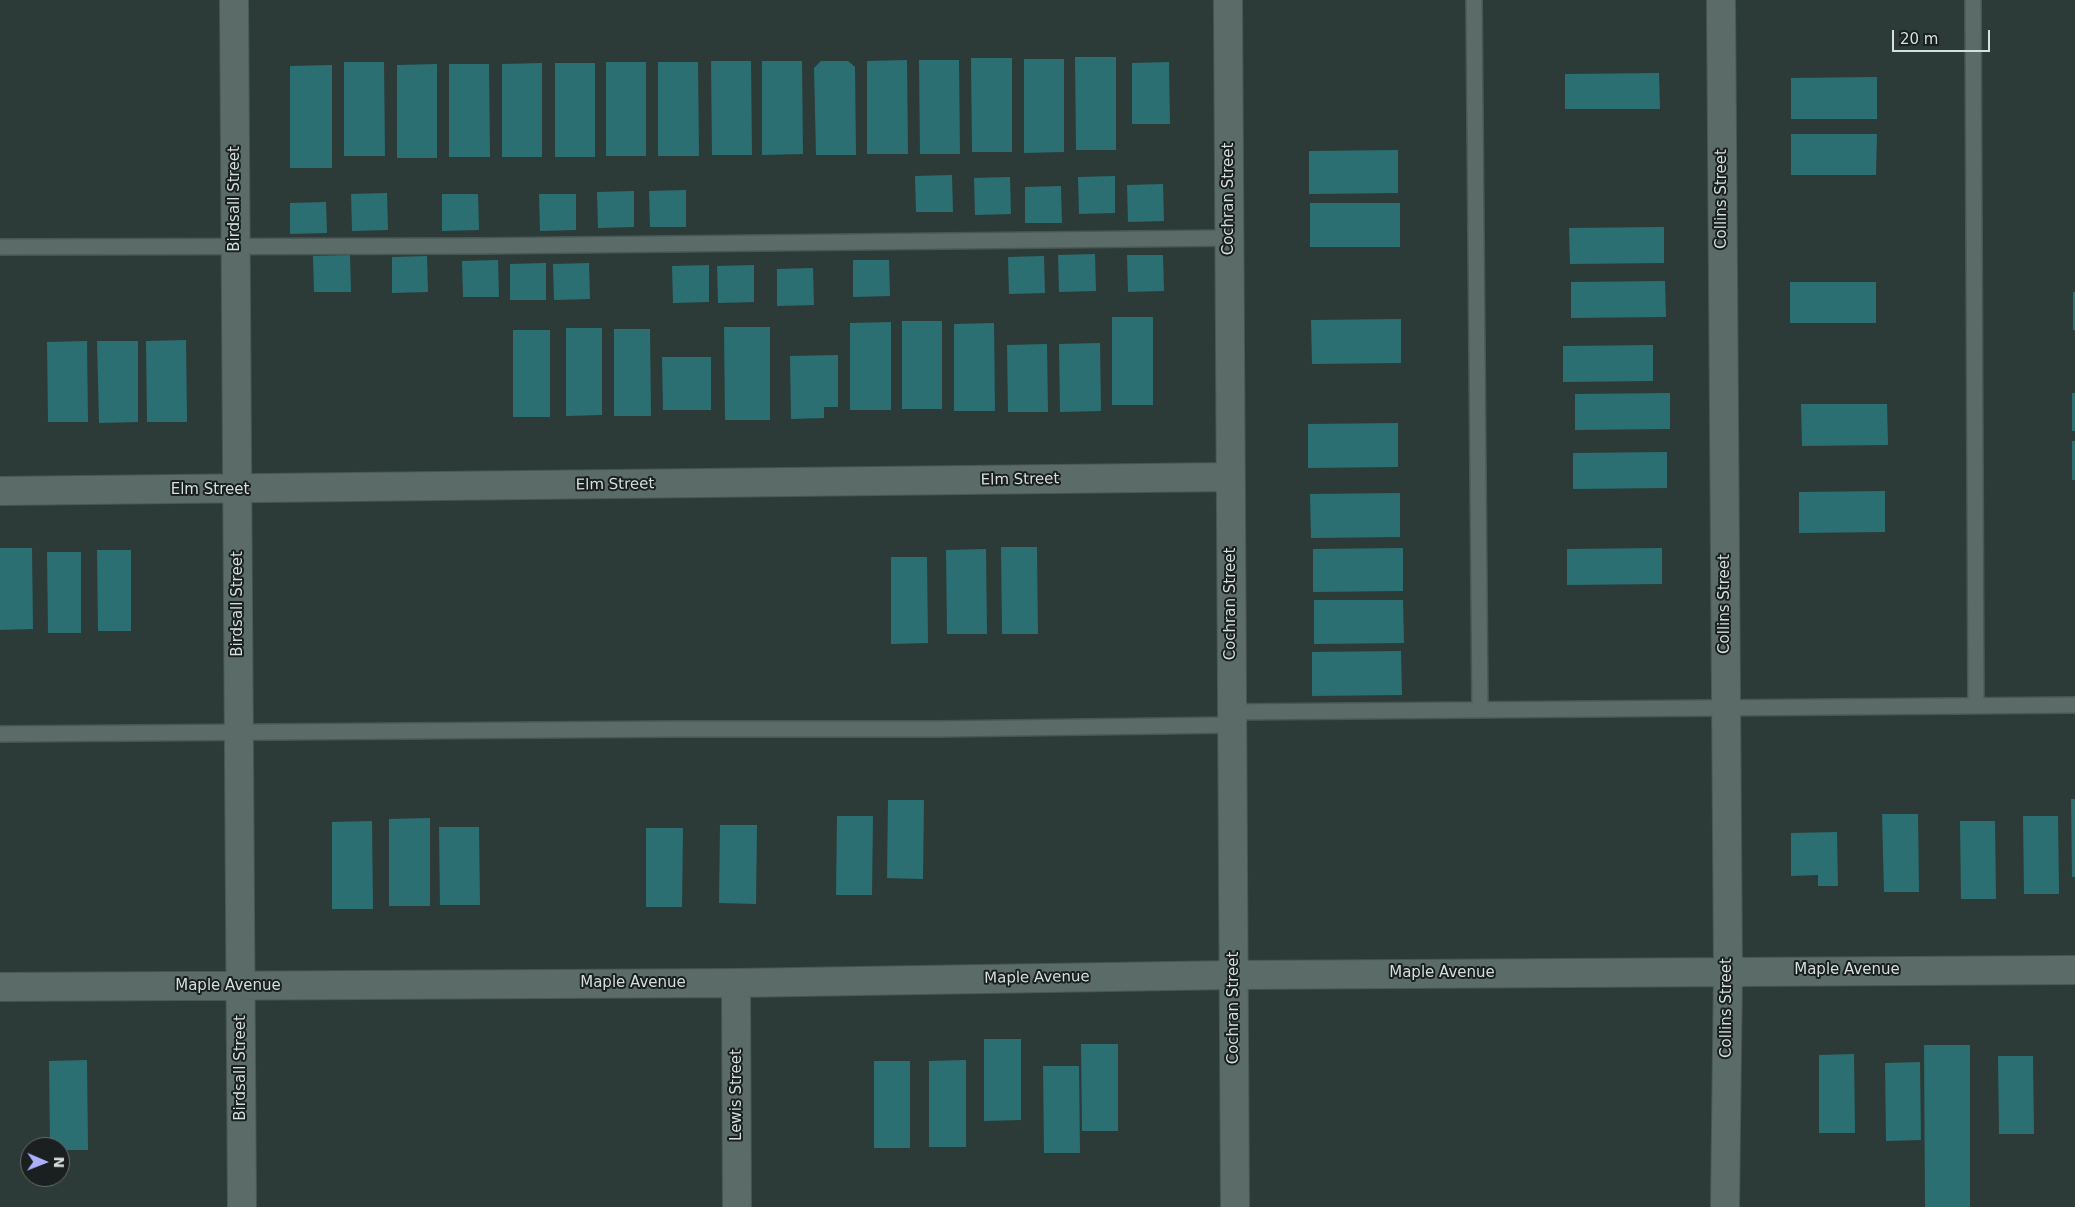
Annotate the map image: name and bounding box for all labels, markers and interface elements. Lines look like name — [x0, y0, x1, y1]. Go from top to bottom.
scale bar — [1895, 20, 1992, 52]
text: 20 m — [1900, 30, 1938, 48]
street label: Cochran Street — [1220, 143, 1238, 255]
street label: Birdsall Street — [226, 146, 244, 252]
street label: Collins Street — [1713, 149, 1731, 249]
street label: Elm Street — [981, 470, 1059, 490]
street label: Elm Street — [576, 475, 654, 495]
street label: Elm Street — [171, 481, 249, 499]
street label: Cochran Street — [1222, 548, 1240, 660]
street label: Birdsall Street — [229, 551, 247, 657]
street label: Collins Street — [1716, 554, 1734, 654]
street label: Cochran Street — [1225, 952, 1243, 1064]
street label: Collins Street — [1718, 958, 1736, 1058]
street label: Maple Avenue — [1794, 961, 1900, 979]
street label: Maple Avenue — [1389, 964, 1495, 982]
street label: Maple Avenue — [984, 968, 1090, 988]
street label: Maple Avenue — [580, 974, 686, 992]
street label: Maple Avenue — [175, 977, 281, 995]
street label: Birdsall Street — [232, 1015, 250, 1121]
street label: Lewis Street — [728, 1049, 746, 1141]
north arrow — [20, 1137, 70, 1187]
text: N — [51, 1156, 67, 1168]

